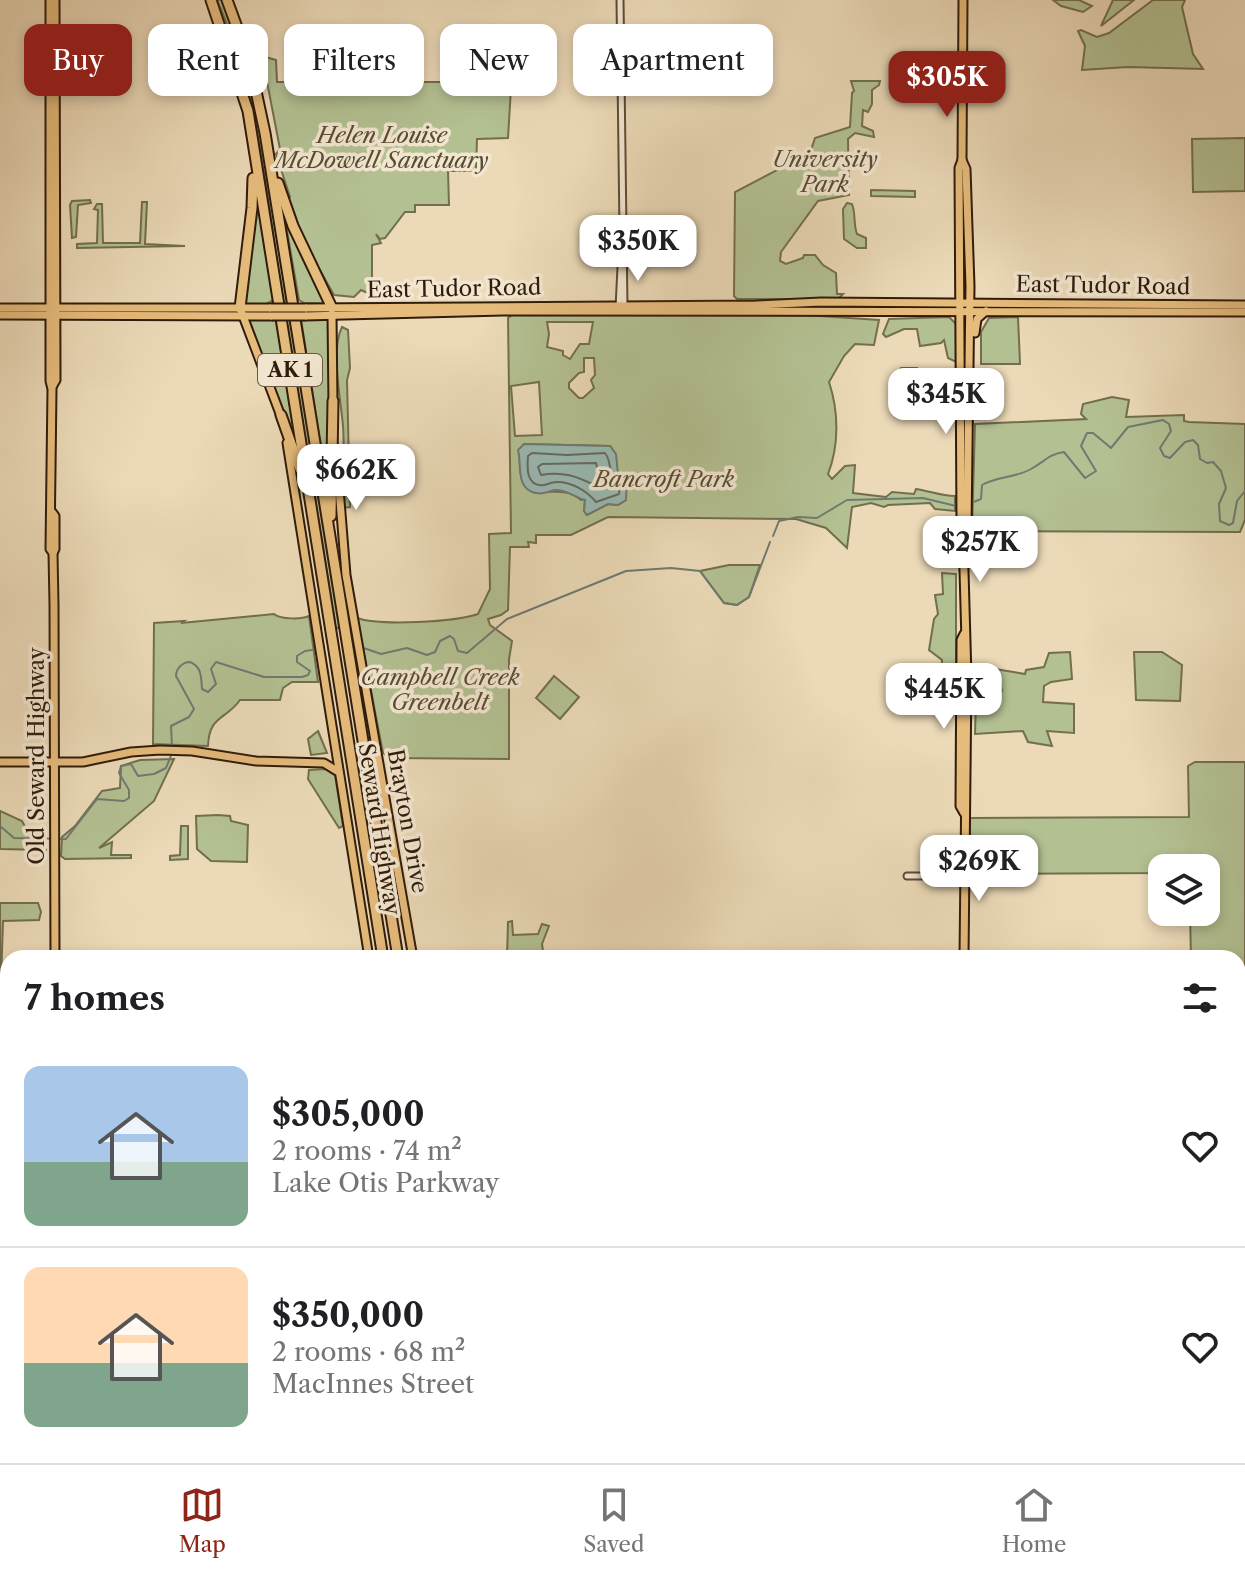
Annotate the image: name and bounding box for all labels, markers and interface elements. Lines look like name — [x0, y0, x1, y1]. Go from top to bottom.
chip: Buy — [24, 24, 132, 96]
chip: Rent — [148, 24, 268, 96]
chip: Filters — [284, 24, 424, 96]
chip: New — [440, 24, 557, 96]
chip: Apartment — [573, 24, 773, 96]
pin: $305K — [891, 51, 1003, 119]
text: $305K — [907, 61, 987, 93]
park label: Helen Louise McDowell Sanctuary — [272, 122, 489, 174]
park label: University Park — [772, 146, 878, 198]
pin: $350K — [582, 215, 694, 283]
text: $350K — [598, 225, 678, 257]
street label: East Tudor Road — [1015, 270, 1190, 301]
street label: East Tudor Road — [367, 273, 542, 304]
road number: AK 1 — [258, 354, 322, 386]
pin: $345K — [890, 368, 1002, 436]
text: $345K — [906, 378, 986, 410]
pin: $662K — [300, 444, 412, 512]
text: $662K — [315, 454, 397, 486]
park label: Bancroft Park — [592, 466, 735, 493]
pin: $257K — [924, 516, 1036, 584]
text: $257K — [941, 526, 1019, 558]
street label: Old Seward Highway — [23, 646, 50, 865]
pin: $445K — [888, 663, 1000, 731]
park label: Campbell Creek Greenbelt — [360, 664, 520, 716]
text: $445K — [904, 673, 984, 705]
street label: Seward Highway — [353, 741, 407, 918]
street label: Brayton Drive — [382, 747, 433, 895]
pin: $269K — [923, 835, 1035, 903]
text: $269K — [938, 845, 1020, 877]
map controls — [1148, 854, 1220, 926]
button: layers — [1148, 854, 1220, 926]
icon: filters — [1178, 976, 1222, 1020]
text: 7 homes — [24, 977, 165, 1019]
text: $305,000 — [272, 1093, 425, 1135]
icon: home — [88, 1098, 184, 1194]
icon: heart — [1178, 1124, 1222, 1168]
text: 2 rooms · 74 m² — [272, 1135, 462, 1167]
text: Lake Otis Parkway — [272, 1167, 499, 1199]
text: $350,000 — [272, 1294, 424, 1336]
icon: home — [88, 1299, 184, 1395]
icon: heart — [1178, 1325, 1222, 1369]
text: 2 rooms · 68 m² — [272, 1336, 465, 1368]
text: MacInnes Street — [272, 1368, 474, 1400]
tab: Map — [179, 1483, 226, 1558]
tab: Saved — [583, 1483, 644, 1558]
tab: Home — [1002, 1483, 1066, 1558]

